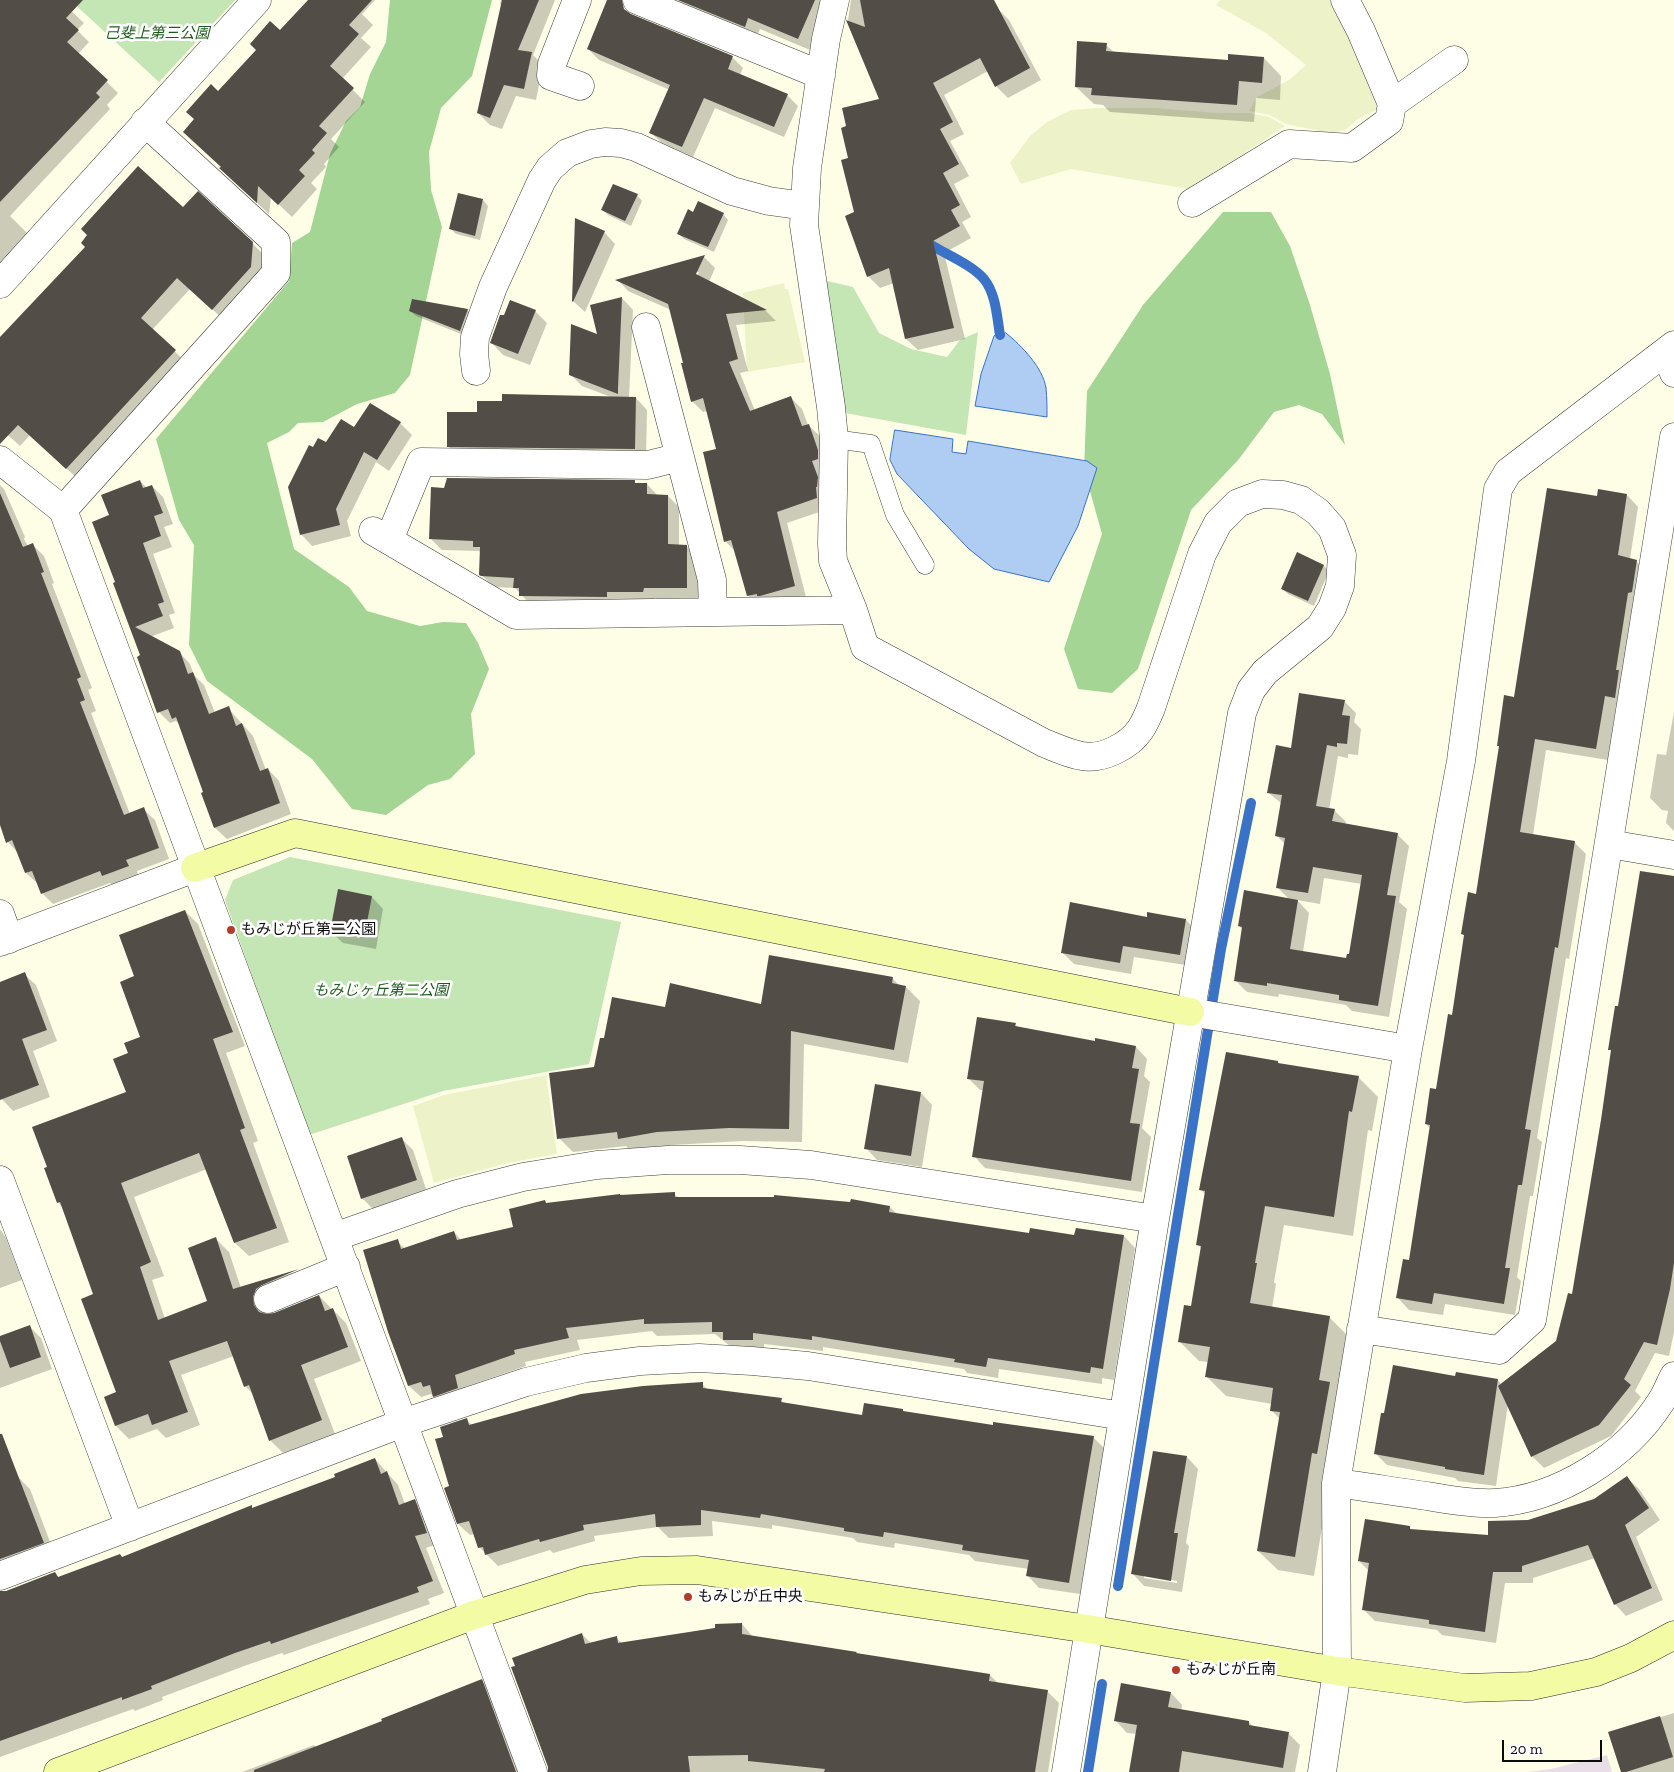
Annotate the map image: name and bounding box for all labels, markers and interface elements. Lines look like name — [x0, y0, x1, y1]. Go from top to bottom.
park label: 己斐上第三公園 — [105, 25, 209, 43]
place label: もみじが丘第二公園 — [241, 921, 376, 939]
marker: もみじが丘第二公園 — [225, 924, 237, 936]
park label: もみじヶ丘第二公園 — [314, 982, 448, 1000]
place label: もみじが丘中央 — [698, 1588, 803, 1606]
marker: もみじが丘中央 — [682, 1591, 694, 1603]
place label: もみじが丘南 — [1186, 1661, 1276, 1679]
marker: もみじが丘南 — [1170, 1664, 1182, 1676]
scale bar — [1504, 1730, 1604, 1762]
text: 20 m — [1510, 1740, 1543, 1758]

